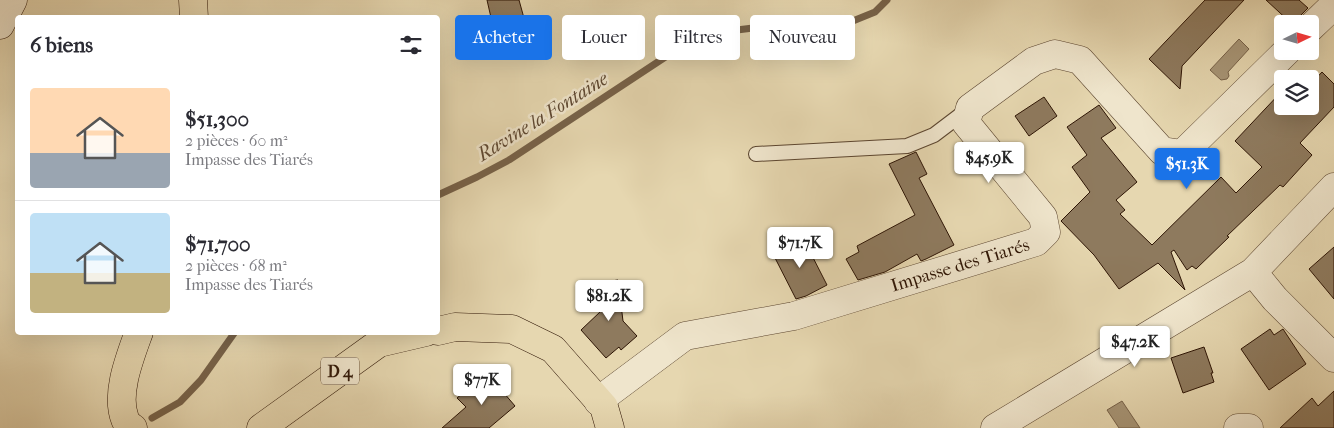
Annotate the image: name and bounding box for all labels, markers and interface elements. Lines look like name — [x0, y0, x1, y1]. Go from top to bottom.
chip: Acheter — [455, 15, 552, 60]
chip: Louer — [562, 15, 645, 60]
chip: Filtres — [655, 15, 740, 60]
chip: Nouveau — [750, 15, 855, 60]
north arrow — [1274, 15, 1319, 60]
map controls — [1274, 15, 1319, 115]
icon: filters — [397, 31, 425, 59]
text: 6 biens — [30, 33, 93, 57]
water label: Ravine la Fontaine — [472, 67, 613, 167]
button: layers — [1274, 70, 1319, 115]
text: $51,300 — [185, 107, 249, 131]
icon: home — [70, 108, 130, 168]
text: 2 pièces · 60 m² — [185, 131, 288, 150]
pin: $45.9K — [948, 142, 1030, 184]
text: $45.9K — [965, 148, 1013, 167]
pin: $51.3K — [1146, 148, 1228, 190]
text: Impasse des Tiarés — [185, 150, 313, 169]
text: $51.3K — [1166, 154, 1208, 173]
pin: $71.7K — [759, 226, 841, 269]
text: $71,700 — [185, 232, 251, 256]
icon: home — [70, 233, 130, 293]
text: $71.7K — [778, 233, 822, 252]
street label: Impasse des Tiarés — [888, 234, 1032, 297]
text: 2 pièces · 68 m² — [185, 256, 287, 275]
text: Impasse des Tiarés — [185, 275, 313, 294]
pin: $81.2K — [568, 280, 650, 322]
text: $81.2K — [586, 286, 632, 305]
pin: $47.2K — [1094, 326, 1176, 368]
text: $47.2K — [1111, 332, 1159, 351]
road number: D 4 — [321, 358, 359, 384]
pin: $77K — [452, 364, 512, 406]
text: $77K — [464, 370, 500, 389]

